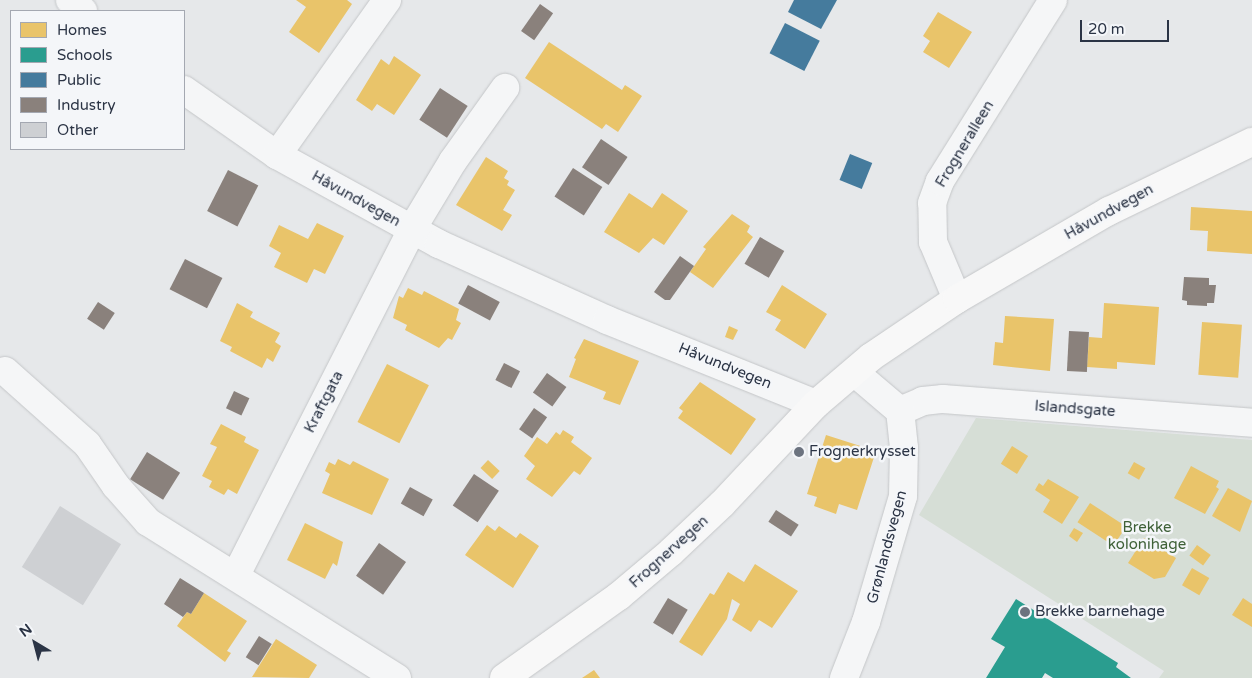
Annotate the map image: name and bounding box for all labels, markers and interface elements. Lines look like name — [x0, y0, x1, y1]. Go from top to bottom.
legend — [10, 10, 185, 150]
scale bar — [1082, 10, 1171, 42]
text: 20 m — [1088, 20, 1125, 38]
text: Homes — [57, 21, 107, 39]
text: Schools — [57, 46, 113, 64]
text: Public — [57, 71, 101, 89]
text: Industry — [57, 96, 116, 114]
street label: Frogneralleen — [932, 97, 998, 191]
text: Other — [57, 121, 98, 139]
street label: Håvundvegen — [308, 167, 404, 231]
street label: Håvundvegen — [1061, 180, 1157, 244]
street label: Håvundvegen — [676, 339, 774, 393]
street label: Kraftgata — [301, 368, 347, 436]
street label: Islandsgate — [1034, 397, 1116, 421]
place label: Frognerkrysset — [809, 443, 916, 461]
marker: Frognerkrysset — [793, 446, 805, 458]
street label: Grønlandsvegen — [863, 488, 911, 606]
street label: Frognervegen — [626, 512, 712, 592]
park label: Brekke kolonihage — [1108, 518, 1186, 553]
place label: Brekke barnehage — [1035, 603, 1165, 621]
marker: Brekke barnehage — [1019, 606, 1031, 618]
north arrow — [10, 618, 60, 668]
text: N — [16, 620, 35, 641]

